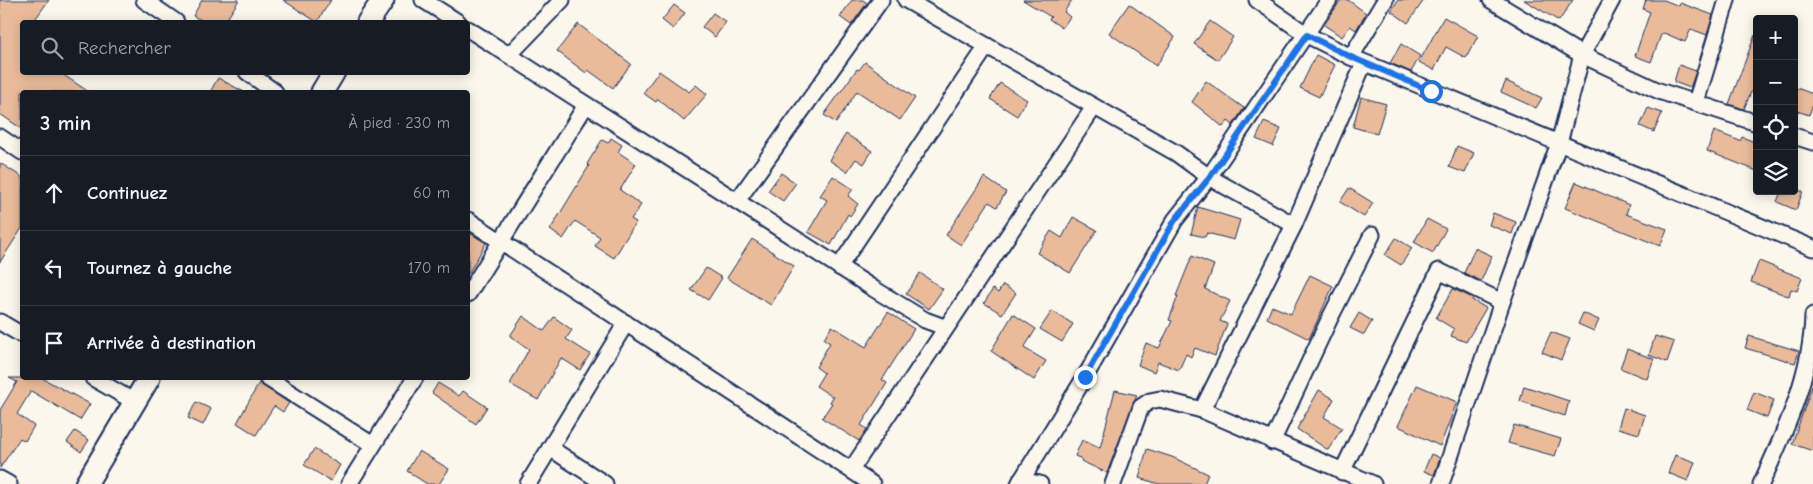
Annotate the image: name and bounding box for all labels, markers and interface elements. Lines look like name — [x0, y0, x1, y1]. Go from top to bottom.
map controls — [1753, 15, 1798, 195]
button: + — [1753, 15, 1798, 60]
search box — [20, 20, 470, 75]
icon: search — [38, 34, 66, 62]
text: Rechercher — [78, 37, 171, 59]
button: − — [1753, 60, 1798, 105]
route start — [1420, 80, 1443, 103]
button: locate — [1753, 105, 1798, 150]
text: 3 min — [40, 111, 91, 135]
text: À pied · 230 m — [348, 114, 450, 132]
button: layers — [1753, 150, 1798, 195]
icon: ahead — [40, 179, 68, 207]
text: Continuez — [87, 182, 167, 204]
text: 60 m — [413, 184, 450, 202]
icon: left — [40, 254, 68, 282]
text: Tournez à gauche — [87, 257, 232, 279]
text: 170 m — [408, 259, 450, 277]
icon: arrive — [40, 329, 68, 357]
text: Arrivée à destination — [87, 332, 256, 354]
route end — [1074, 366, 1097, 389]

